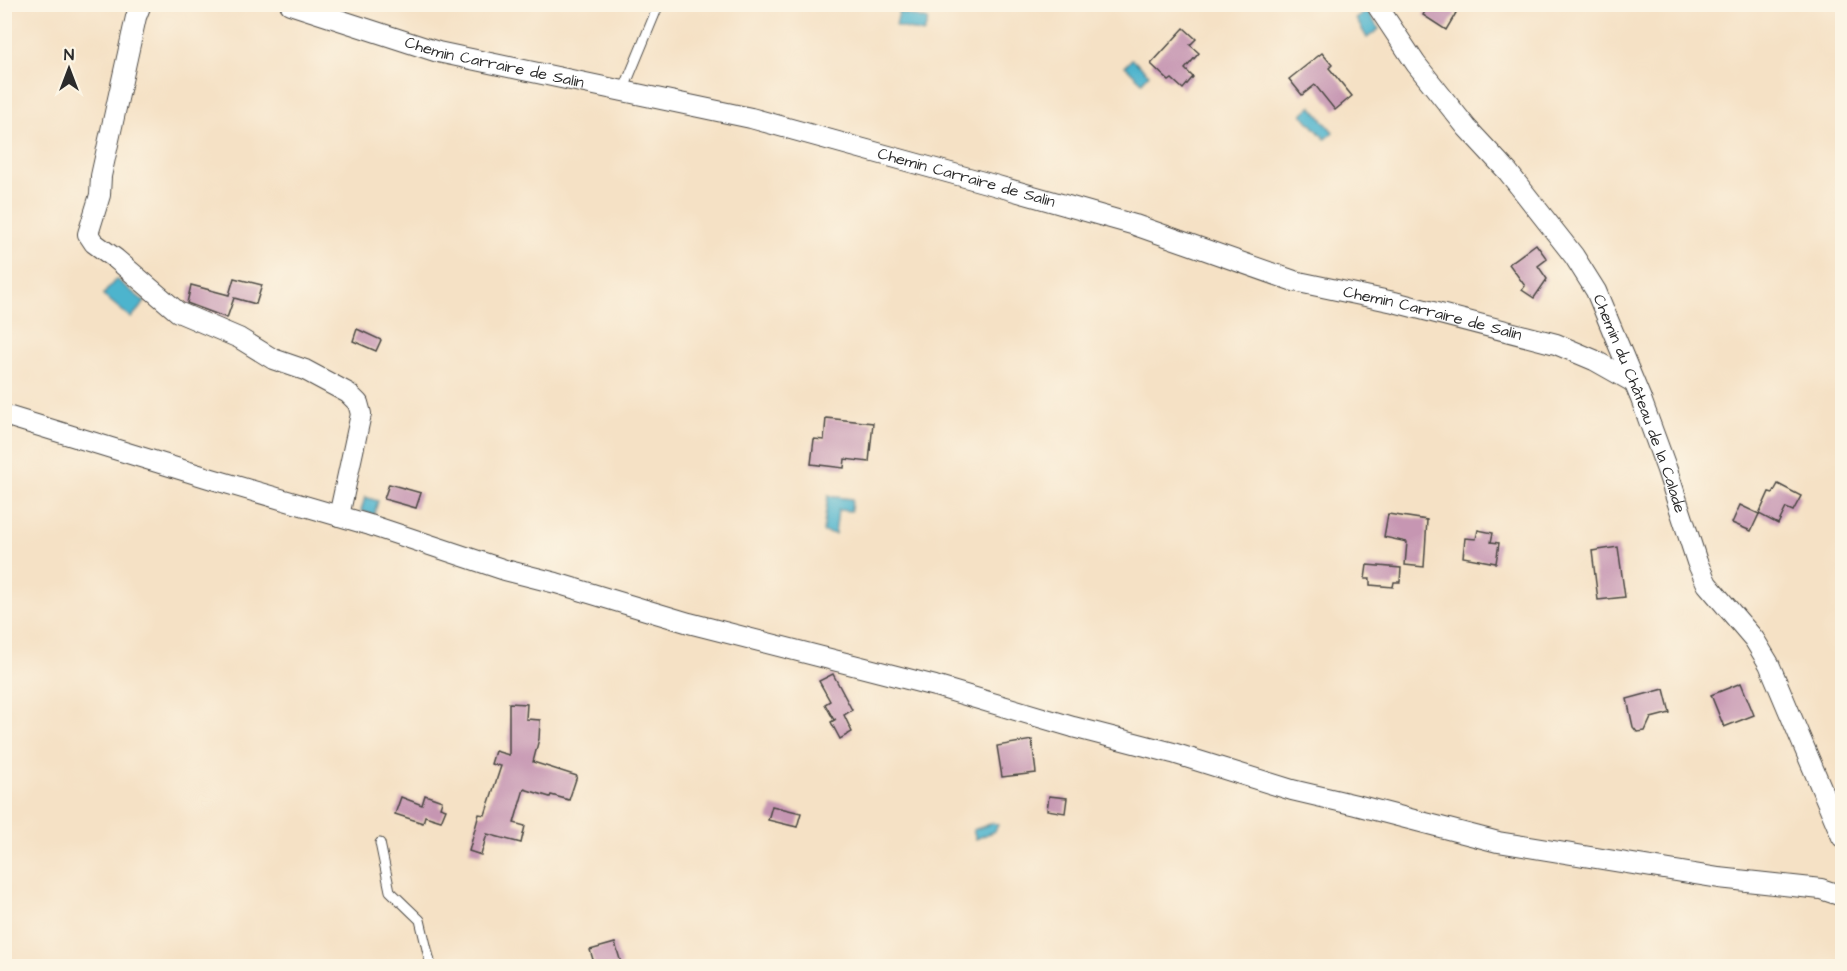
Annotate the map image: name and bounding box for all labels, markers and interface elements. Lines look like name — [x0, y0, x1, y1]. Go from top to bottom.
street label: Chemin Carraire de Salin — [402, 31, 586, 94]
north arrow — [39, 39, 99, 99]
text: N — [64, 44, 74, 66]
street label: Chemin Carraire de Salin — [875, 142, 1058, 213]
street label: Chemin Carraire de Salin — [1341, 281, 1524, 346]
street label: Chemin du Château de la Calade — [1588, 291, 1691, 516]

